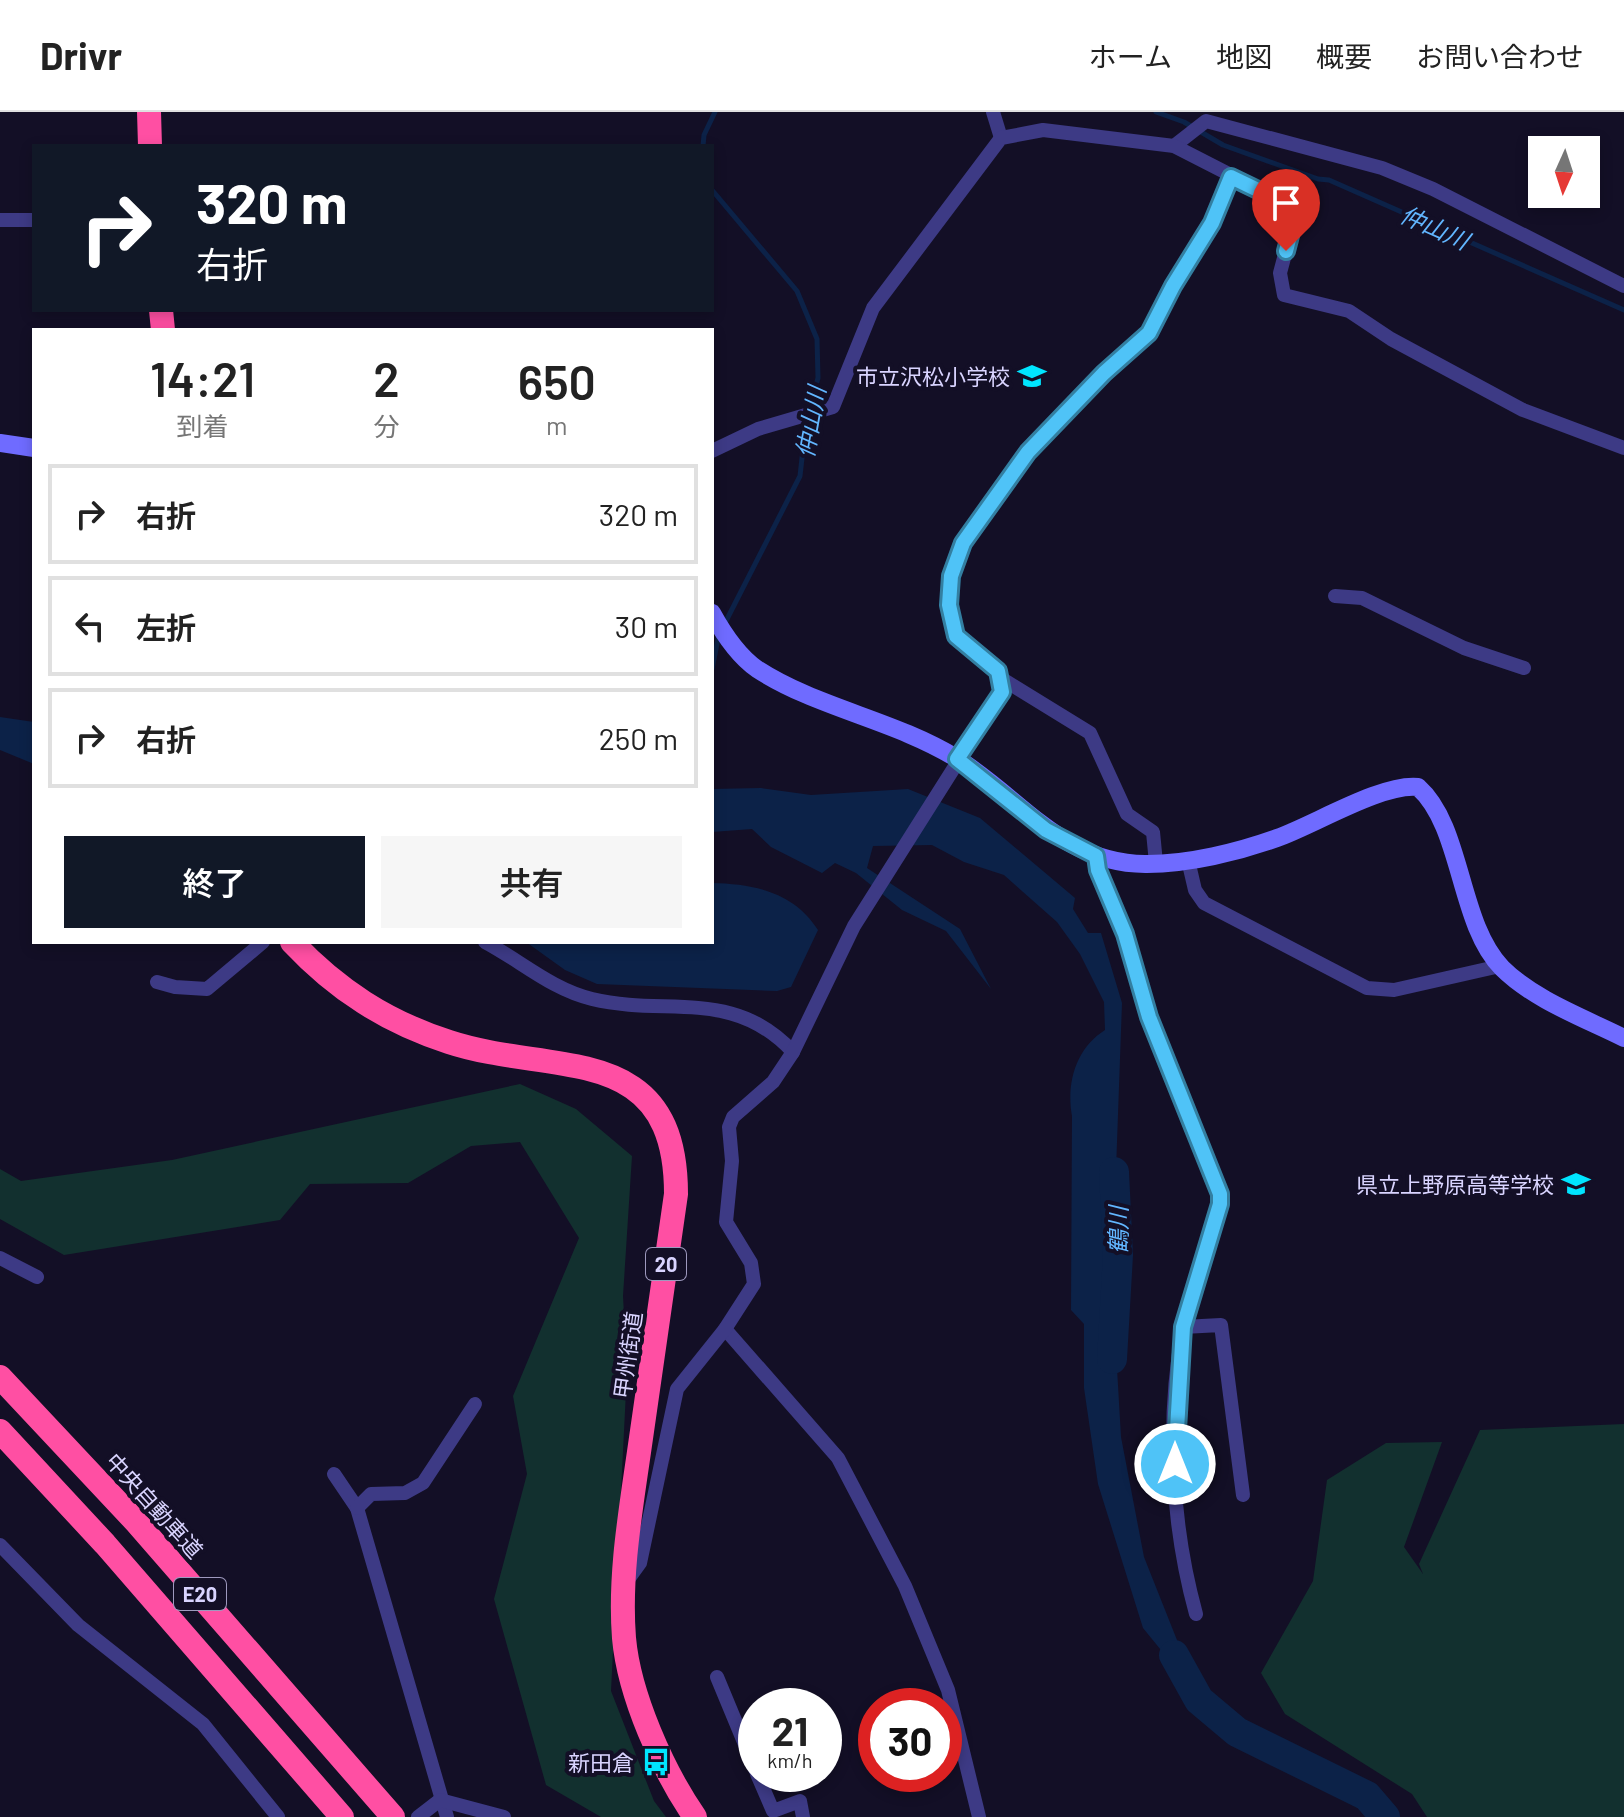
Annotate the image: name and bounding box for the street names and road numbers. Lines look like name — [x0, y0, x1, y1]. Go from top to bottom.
road number: 20 — [646, 1248, 686, 1280]
street label: 甲州街道 — [608, 1310, 646, 1400]
street label: 中央自動車道 — [101, 1447, 209, 1563]
road number: E20 — [174, 1578, 226, 1610]

